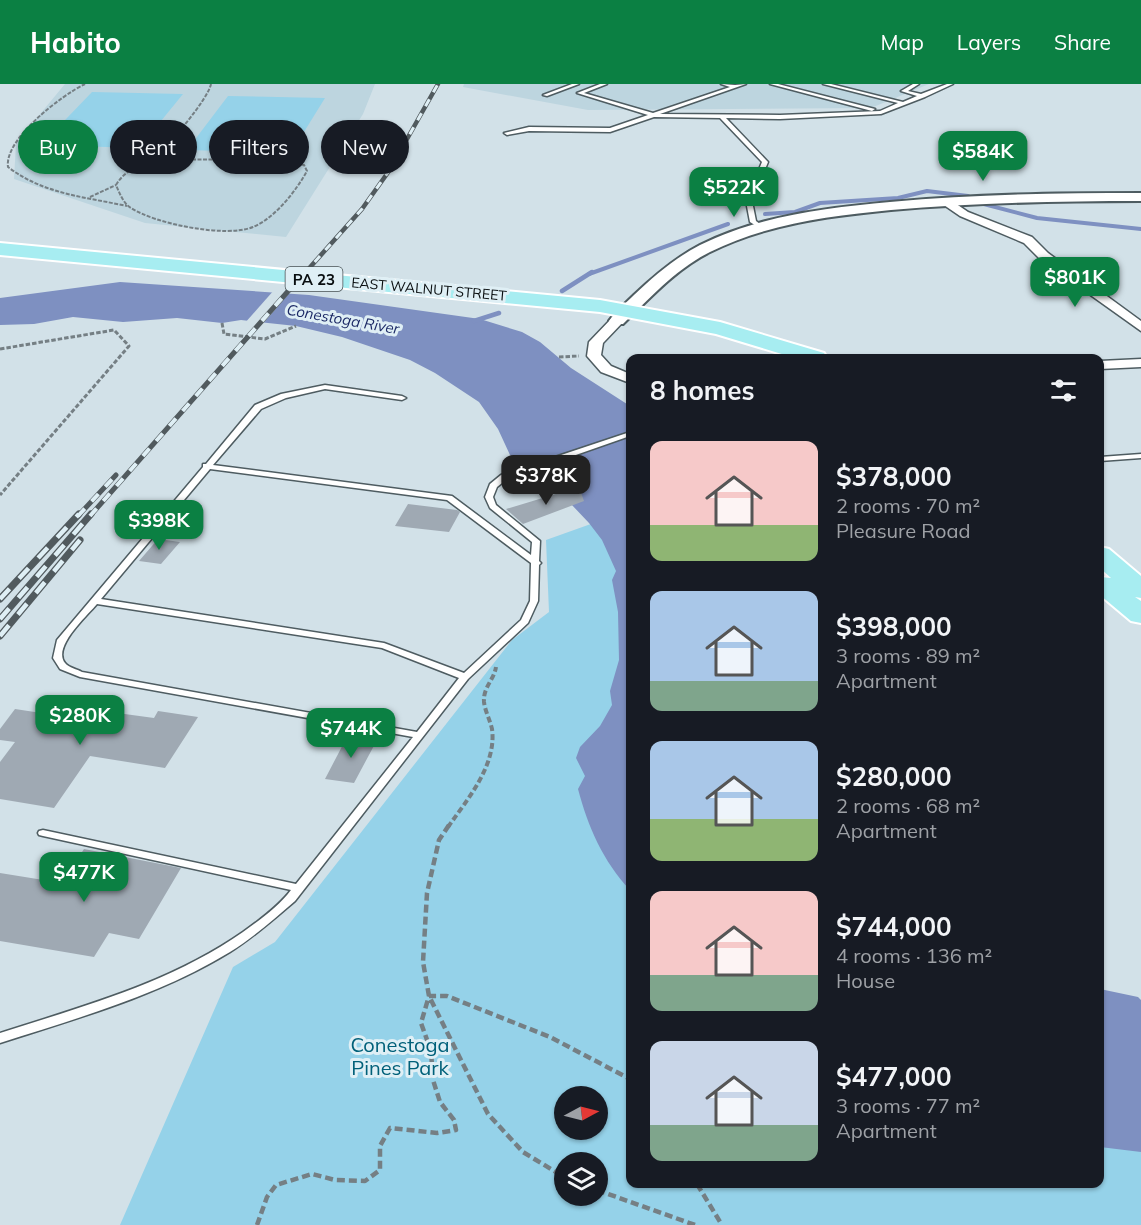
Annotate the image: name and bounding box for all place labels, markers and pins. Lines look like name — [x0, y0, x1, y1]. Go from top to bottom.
pin: $584K — [941, 131, 1025, 182]
pin: $522K — [692, 167, 776, 218]
pin: $801K — [1033, 257, 1117, 308]
pin: $378K — [504, 455, 588, 506]
pin: $398K — [117, 500, 201, 551]
pin: $280K — [38, 695, 122, 746]
pin: $744K — [309, 708, 393, 759]
pin: $477K — [42, 852, 126, 903]

